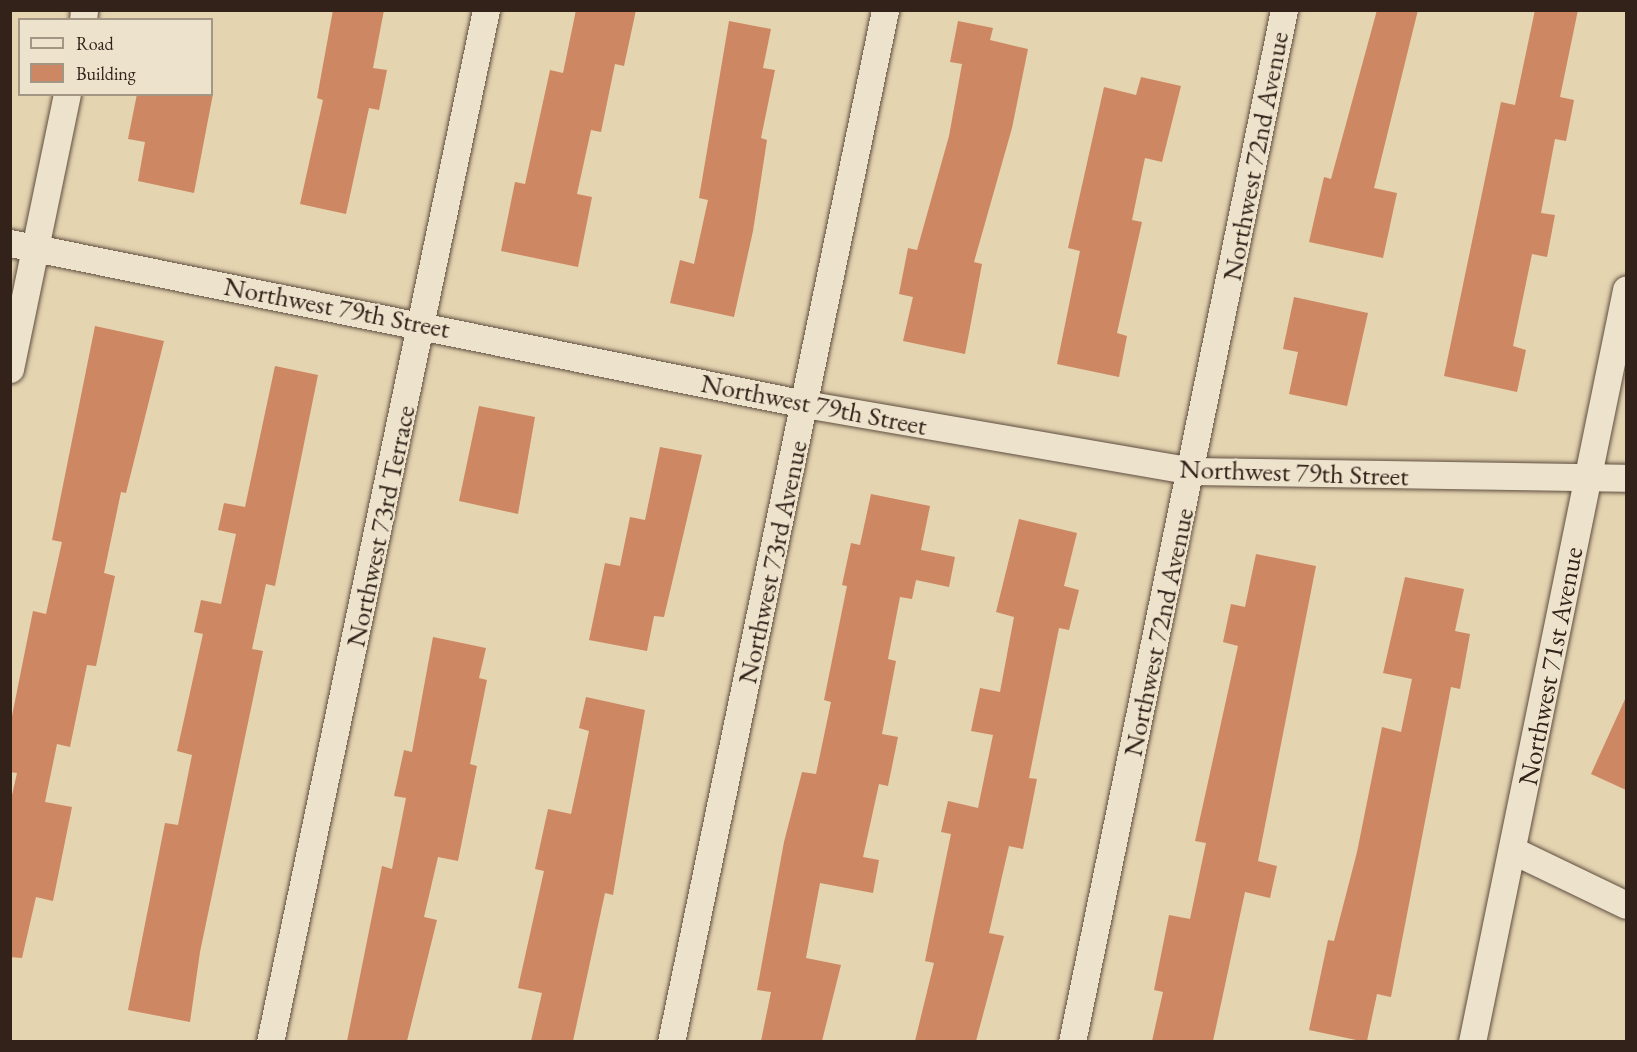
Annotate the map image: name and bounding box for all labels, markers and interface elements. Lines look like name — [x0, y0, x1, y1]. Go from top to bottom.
legend — [18, 18, 213, 96]
street label: Northwest 72nd Avenue — [1215, 29, 1295, 283]
text: Road — [76, 32, 114, 55]
text: Building — [76, 62, 136, 85]
street label: Northwest 79th Street — [221, 269, 453, 345]
street label: Northwest 79th Street — [698, 366, 930, 442]
street label: Northwest 73rd Terrace — [339, 402, 421, 650]
street label: Northwest 73rd Avenue — [730, 437, 814, 687]
street label: Northwest 79th Street — [1179, 452, 1409, 492]
street label: Northwest 72nd Avenue — [1116, 505, 1200, 759]
street label: Northwest 71st Avenue — [1511, 544, 1589, 788]

